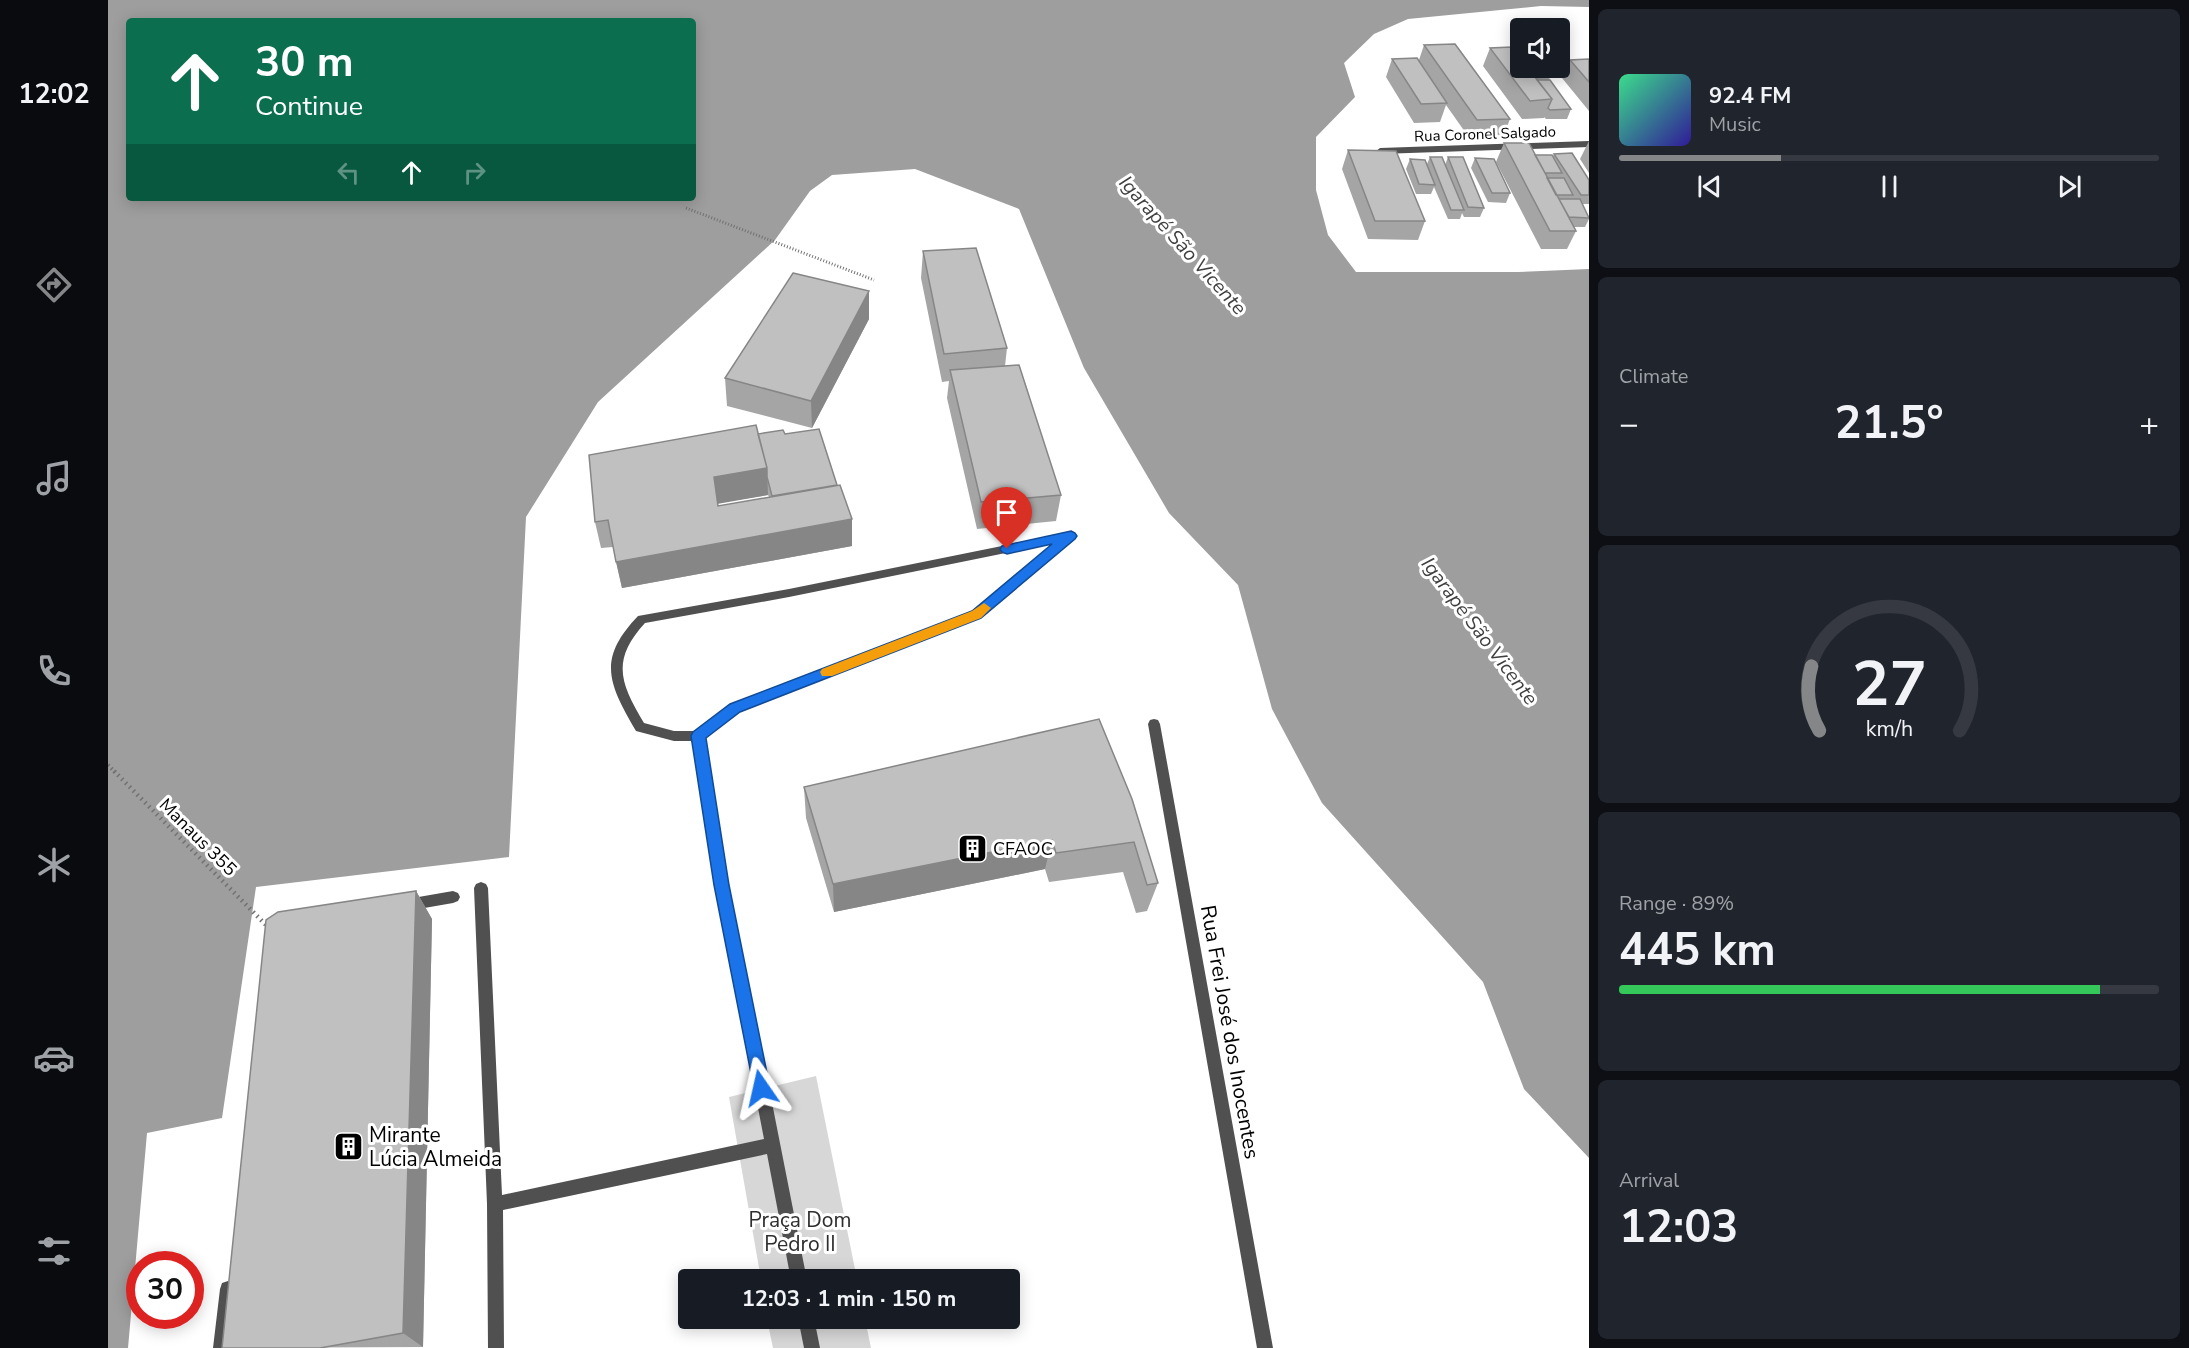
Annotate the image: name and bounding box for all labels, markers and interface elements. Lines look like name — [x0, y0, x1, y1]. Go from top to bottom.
map controls — [1510, 18, 1570, 78]
button: sound — [1510, 18, 1570, 78]
text: 30 m — [255, 34, 354, 91]
icon: ahead — [156, 42, 234, 120]
text: 12:02 — [18, 76, 90, 113]
text: 92.4 FM — [1709, 81, 1791, 111]
text: Continue — [255, 88, 363, 125]
text: Music — [1709, 111, 1761, 138]
street label: Rua Coronel Salgado — [1414, 122, 1556, 146]
icon: left — [332, 156, 365, 189]
icon: ahead — [395, 156, 428, 189]
icon: right — [458, 156, 491, 189]
water label: Igarapé São Vicente — [1113, 170, 1253, 321]
icon: previous — [1693, 170, 1726, 203]
icon: pause — [1873, 170, 1906, 203]
icon: next — [2053, 170, 2086, 203]
icon: directions — [33, 264, 75, 306]
text: Climate — [1619, 363, 1688, 390]
text: 21.5° — [1834, 393, 1944, 454]
text: − — [1619, 402, 1639, 447]
text: + — [2139, 402, 2159, 447]
icon: music — [33, 457, 75, 499]
pin — [981, 487, 1032, 549]
icon: arrive — [990, 496, 1023, 529]
water label: Igarapé São Vicente — [1415, 552, 1544, 711]
text: 27 — [1852, 642, 1926, 727]
icon: phone — [33, 650, 75, 692]
text: km/h — [1865, 714, 1913, 744]
street label: Manaus 355 — [154, 793, 242, 881]
building icon: CFAOC — [956, 833, 988, 865]
place label: CFAOC — [993, 837, 1053, 861]
icon: climate — [33, 844, 75, 886]
text: Range · 89% — [1619, 890, 1734, 917]
street label: Rua Frei José dos Inocentes — [1194, 903, 1266, 1161]
text: 445 km — [1619, 920, 1776, 981]
icon: car — [33, 1037, 75, 1079]
position arrow — [729, 1056, 793, 1120]
place label: Mirante Lúcia Almeida — [369, 1121, 502, 1173]
building icon: Mirante Lúcia Almeida — [332, 1131, 364, 1163]
text: Arrival — [1619, 1167, 1679, 1194]
text: 12:03 — [1619, 1197, 1738, 1258]
park label: Praça Dom Pedro II — [748, 1206, 852, 1258]
icon: filters — [33, 1230, 75, 1272]
speed limit sign: 30 — [126, 1251, 204, 1329]
text: 12:03 · 1 min · 150 m — [742, 1284, 956, 1314]

